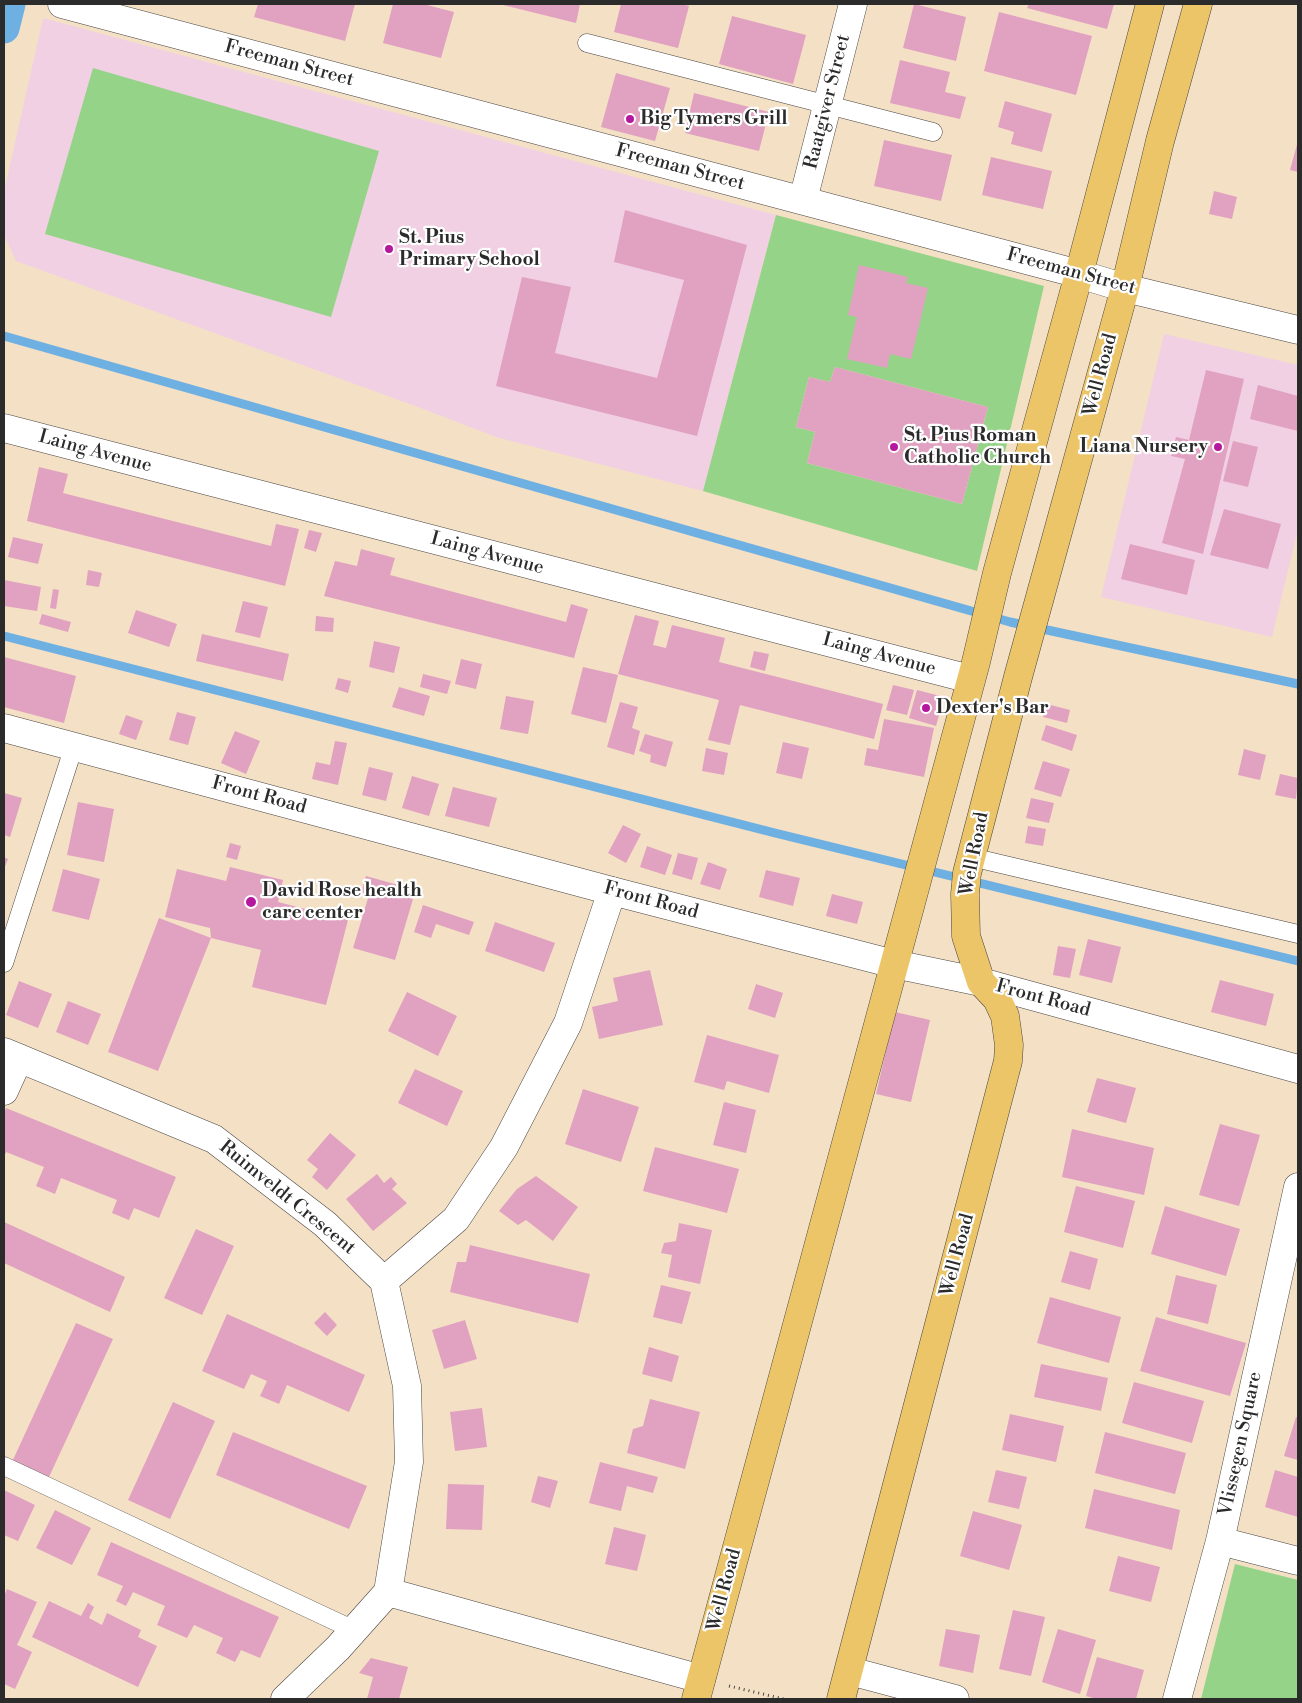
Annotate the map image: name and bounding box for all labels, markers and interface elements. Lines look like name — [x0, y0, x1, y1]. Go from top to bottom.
street label: Raatgiver Street — [800, 32, 856, 172]
street label: Freeman Street — [222, 36, 356, 92]
place label: Big Tymers Grill — [640, 108, 787, 130]
marker: Big Tymers Grill — [624, 113, 636, 125]
street label: Freeman Street — [613, 140, 747, 196]
place label: St. Pius Primary School — [399, 227, 540, 271]
marker: St. Pius Primary School — [383, 243, 395, 255]
street label: Freeman Street — [1004, 244, 1138, 300]
street label: Well Road — [1079, 331, 1123, 419]
place label: St. Pius Roman Catholic Church — [904, 425, 1051, 469]
street label: Laing Avenue — [36, 426, 154, 478]
place label: Liana Nursery — [1080, 436, 1208, 458]
marker: St. Pius Roman Catholic Church — [888, 441, 900, 453]
marker: Liana Nursery — [1212, 441, 1224, 453]
street label: Laing Avenue — [428, 528, 546, 580]
street label: Laing Avenue — [820, 629, 938, 681]
place label: Dexter's Bar — [936, 697, 1049, 719]
marker: Dexter's Bar — [920, 702, 932, 714]
street label: Front Road — [209, 772, 309, 820]
street label: Well Road — [956, 810, 994, 898]
street label: Front Road — [601, 877, 701, 925]
place label: David Rose health care center — [262, 880, 422, 924]
marker: David Rose health care center — [244, 895, 258, 909]
street label: Front Road — [993, 975, 1093, 1023]
street label: Ruimveldt Crescent — [214, 1136, 360, 1260]
street label: Well Road — [936, 1211, 980, 1299]
street label: Vlissegen Square — [1215, 1370, 1267, 1518]
street label: Well Road — [703, 1546, 747, 1634]

